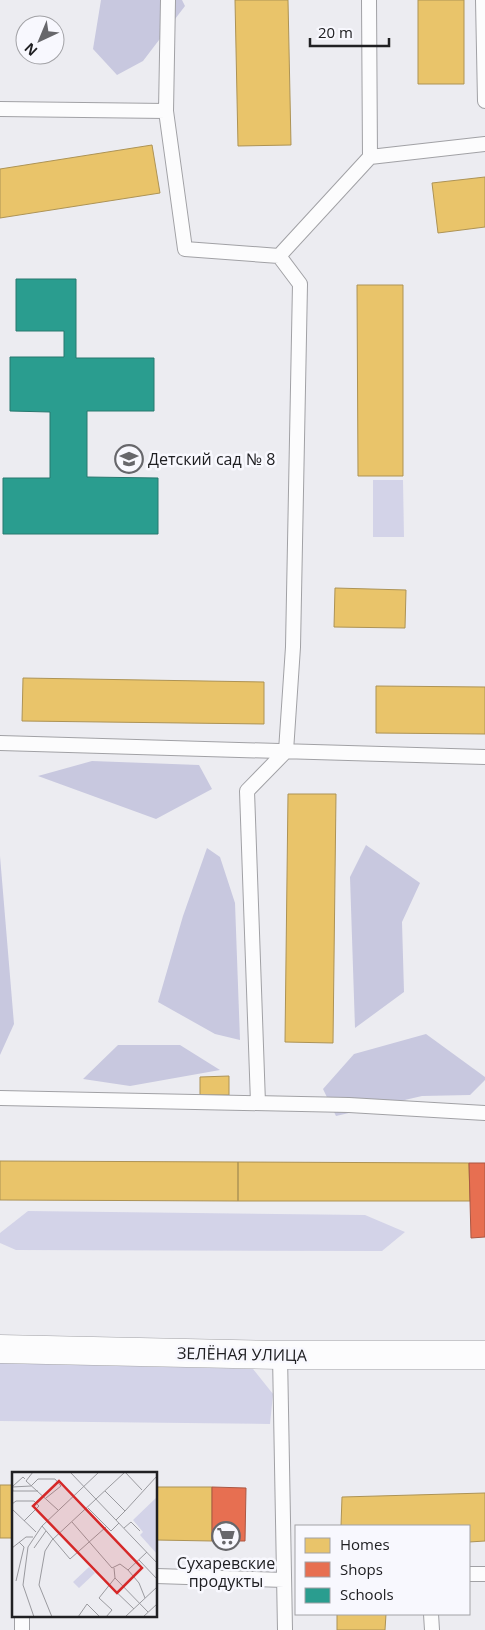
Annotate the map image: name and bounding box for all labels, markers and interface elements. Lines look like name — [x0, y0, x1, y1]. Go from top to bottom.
north arrow — [15, 15, 65, 65]
scale bar — [310, 15, 389, 47]
text: 20 m — [318, 22, 353, 42]
text: N — [20, 39, 41, 61]
school or university icon: Детский сад № 8 — [114, 444, 144, 474]
place label: Детский сад № 8 — [148, 448, 275, 470]
street label: ЗЕЛЁНАЯ УЛИЦА — [177, 1342, 308, 1366]
inset map — [12, 1472, 158, 1618]
supermarket icon: Сухаревские продукты — [211, 1521, 241, 1551]
legend — [295, 1525, 470, 1615]
text: Homes — [340, 1534, 390, 1554]
place label: Сухаревские продукты — [177, 1552, 275, 1592]
text: Shops — [340, 1559, 383, 1579]
text: Schools — [340, 1584, 394, 1604]

